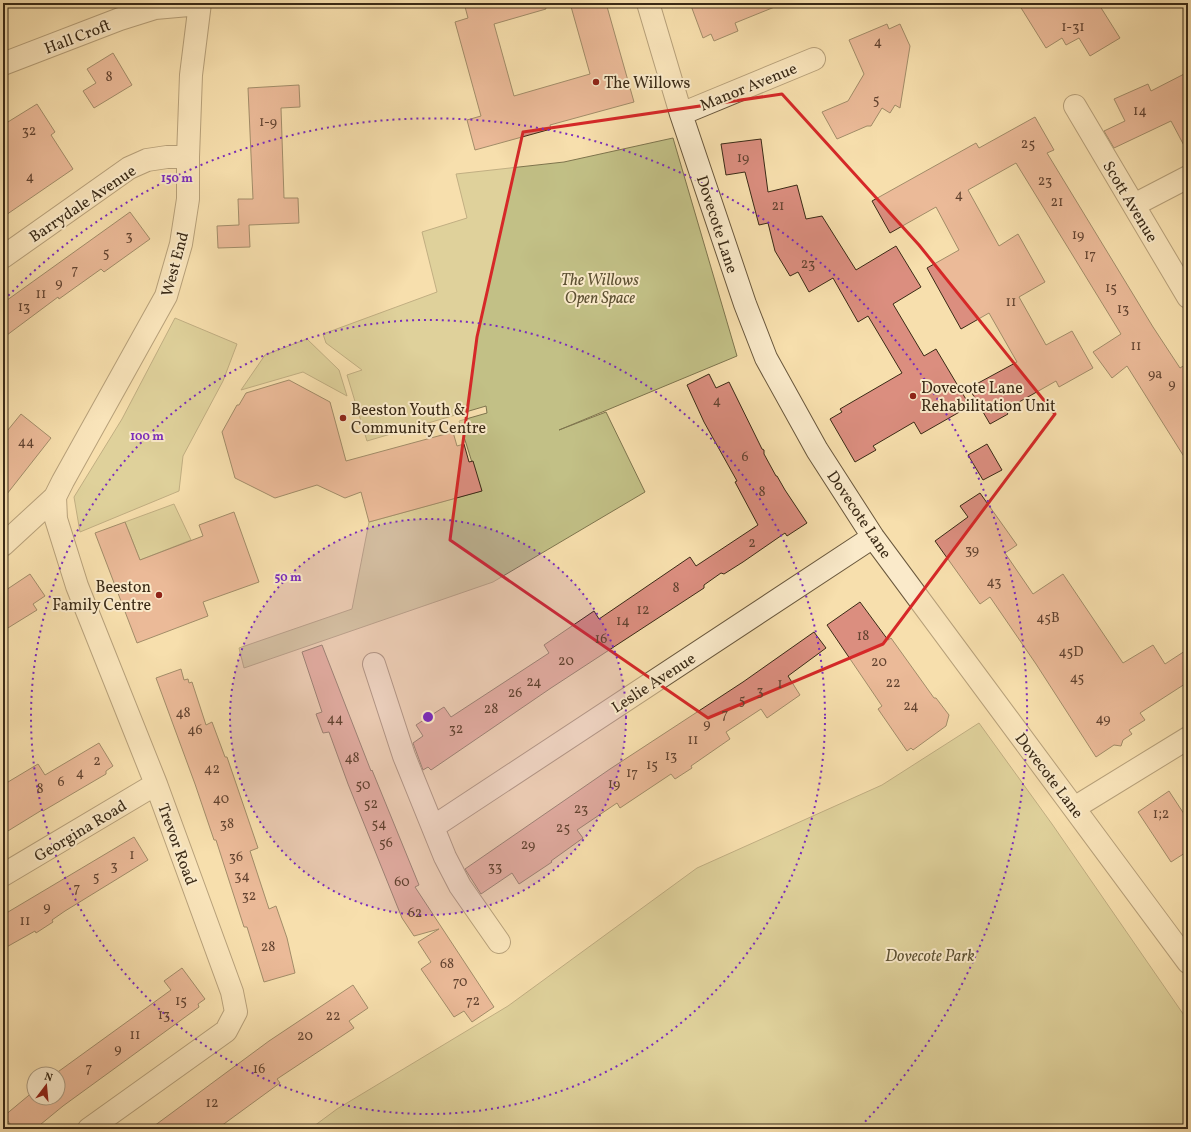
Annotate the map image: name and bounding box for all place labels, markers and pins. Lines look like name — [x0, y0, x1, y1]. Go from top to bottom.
place label: The Willows — [604, 73, 691, 95]
marker: The Willows — [591, 77, 601, 87]
place label: Dovecote Lane Rehabilitation Unit — [921, 378, 1056, 418]
marker: Dovecote Lane Rehabilitation Unit — [908, 391, 918, 401]
place label: Beeston Youth & Community Centre — [351, 400, 486, 440]
marker: Beeston Youth & Community Centre — [338, 413, 348, 423]
place label: Beeston Family Centre — [52, 577, 151, 617]
marker: Beeston Family Centre — [154, 590, 164, 600]
centre of rings — [421, 710, 435, 724]

